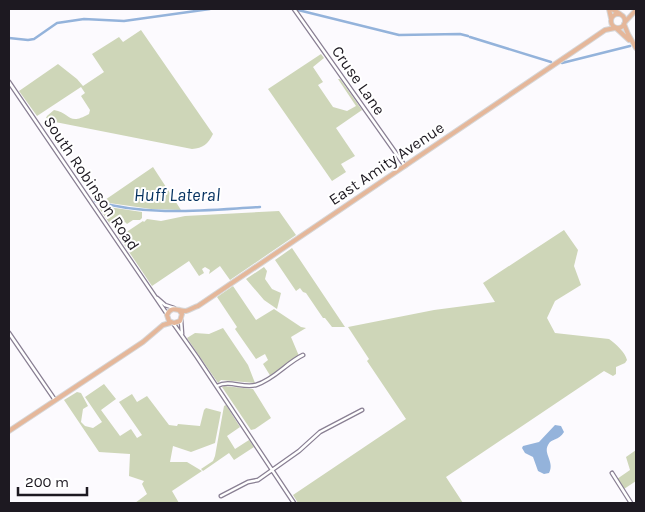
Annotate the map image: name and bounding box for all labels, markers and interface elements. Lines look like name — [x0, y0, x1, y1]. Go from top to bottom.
street label: Cruse Lane — [328, 42, 389, 118]
street label: South Robinson Road — [40, 113, 143, 254]
street label: East Amity Avenue — [325, 118, 448, 209]
water label: Huff Lateral — [134, 184, 221, 206]
scale bar — [18, 464, 86, 496]
text: 200 m — [25, 473, 69, 491]

